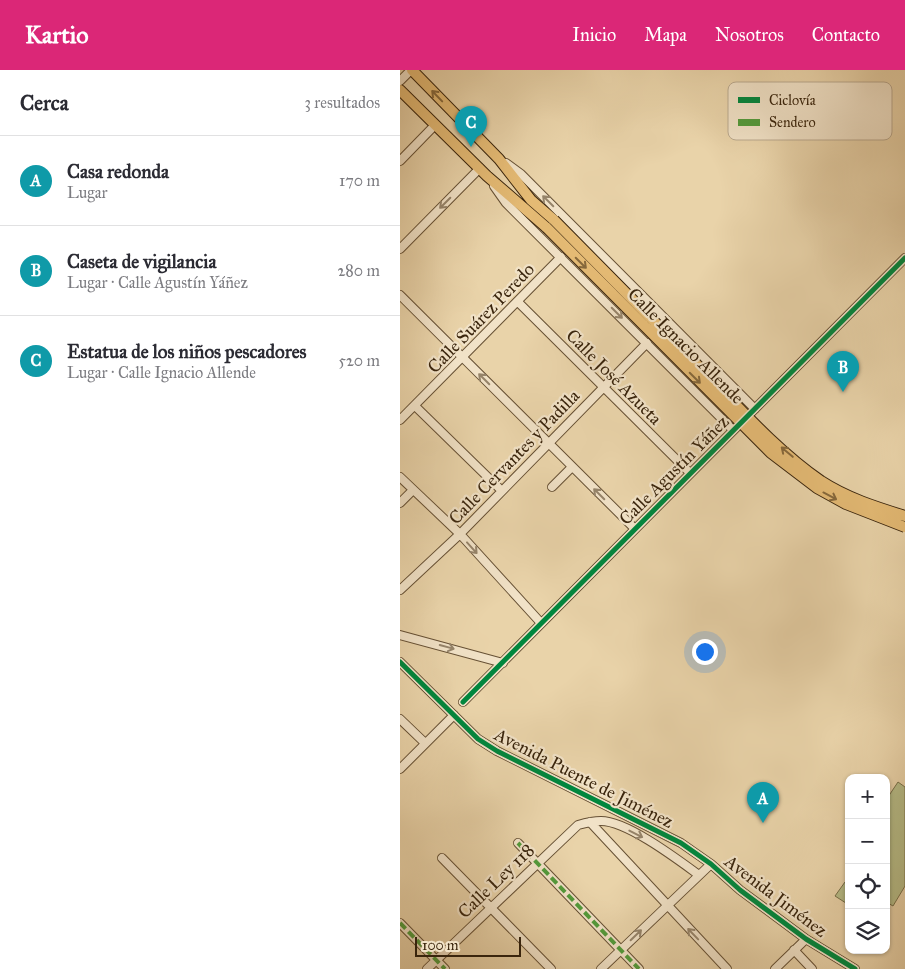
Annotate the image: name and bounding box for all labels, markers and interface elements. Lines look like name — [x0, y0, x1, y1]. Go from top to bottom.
text: Kartio — [25, 20, 88, 50]
text: Inicio — [572, 24, 616, 46]
text: Mapa — [644, 24, 687, 46]
text: Nosotros — [715, 24, 784, 46]
text: Contacto — [812, 24, 880, 46]
legend — [728, 82, 892, 140]
text: Cerca — [20, 90, 69, 116]
one-way arrow — [431, 90, 443, 102]
text: Ciclovía — [769, 92, 816, 109]
text: 3 resultados — [305, 93, 380, 112]
pin: C — [455, 106, 487, 147]
text: Sendero — [769, 114, 816, 131]
text: Casa redonda — [67, 160, 169, 183]
text: A — [31, 171, 41, 190]
text: 170 m — [339, 171, 380, 190]
text: Lugar — [67, 183, 108, 202]
one-way arrow — [542, 195, 554, 207]
one-way arrow — [439, 197, 451, 209]
text: Caseta de vigilancia — [67, 250, 216, 273]
one-way arrow — [575, 256, 587, 269]
street label: Calle Suárez Peredo — [423, 258, 539, 378]
text: B — [31, 261, 41, 280]
text: 280 m — [337, 261, 380, 280]
text: Lugar · Calle Agustín Yáñez — [67, 273, 248, 292]
street label: Calle Ignacio Allende — [623, 283, 749, 409]
one-way arrow — [611, 306, 623, 319]
street label: Calle José Azueta — [561, 325, 667, 430]
text: Estatua de los niños pescadores — [67, 340, 307, 363]
text: C — [31, 351, 41, 370]
text: 520 m — [338, 351, 380, 370]
pin: B — [827, 351, 859, 392]
text: Lugar · Calle Ignacio Allende — [67, 363, 256, 382]
one-way arrow — [689, 372, 701, 384]
one-way arrow — [478, 373, 490, 386]
street label: Calle Cervantes y Padilla — [444, 385, 584, 529]
street label: Calle Agustín Yáñez — [615, 411, 734, 530]
one-way arrow — [780, 446, 793, 458]
one-way arrow — [593, 488, 606, 500]
one-way arrow — [823, 491, 838, 501]
one-way arrow — [466, 541, 478, 554]
your location — [692, 639, 718, 665]
one-way arrow — [439, 643, 455, 653]
street label: Avenida Puente de Jiménez — [489, 723, 677, 834]
map controls — [845, 774, 890, 954]
button: + — [845, 774, 890, 819]
pin: A — [747, 782, 779, 823]
button: − — [845, 819, 890, 864]
one-way arrow — [628, 829, 643, 839]
street label: Calle Ley 118 — [453, 839, 539, 923]
street label: Avenida Jiménez — [719, 850, 832, 943]
button: locate — [845, 864, 890, 909]
button: layers — [845, 909, 890, 954]
one-way arrow — [687, 928, 699, 940]
one-way arrow — [630, 929, 642, 941]
scale bar — [415, 934, 521, 957]
text: 100 m — [422, 937, 459, 954]

